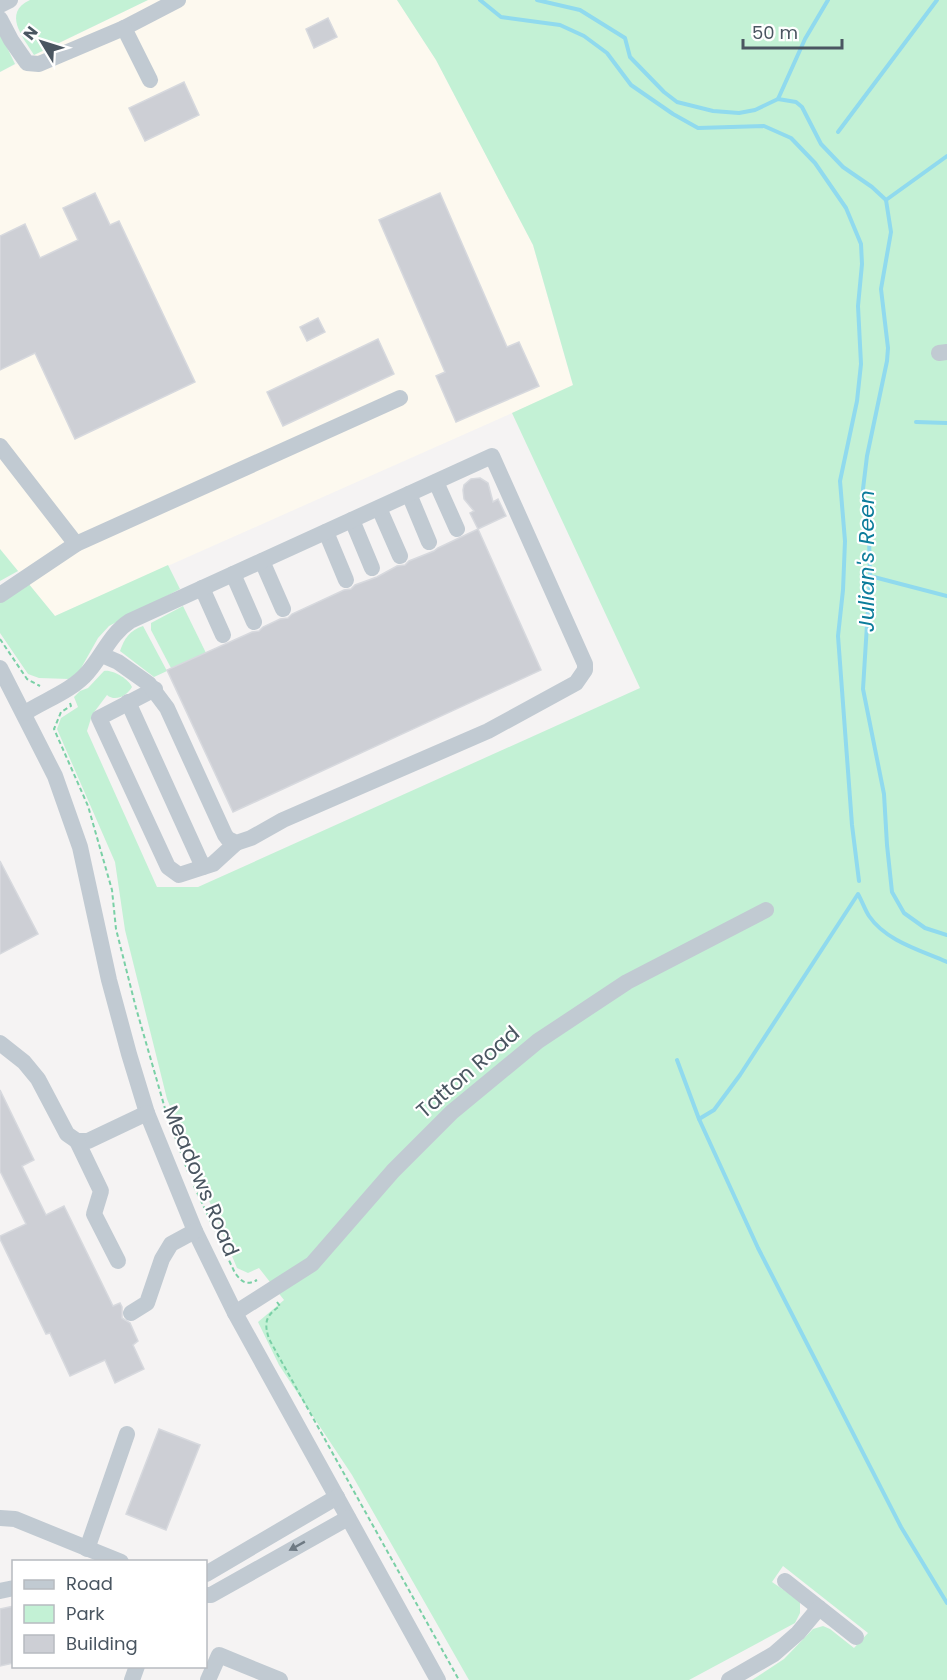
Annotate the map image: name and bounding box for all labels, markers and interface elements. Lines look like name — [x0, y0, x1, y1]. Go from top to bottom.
north arrow — [12, 12, 72, 72]
scale bar — [743, 12, 842, 50]
text: 50 m — [752, 20, 798, 45]
text: N — [18, 21, 43, 45]
water label: Julian's Reen — [851, 490, 882, 632]
street label: Tatton Road — [410, 1019, 525, 1125]
street label: Meadows Road — [157, 1101, 246, 1261]
one-way arrow — [288, 1541, 305, 1551]
legend — [12, 1560, 207, 1668]
text: Road — [66, 1571, 113, 1596]
text: Park — [66, 1601, 105, 1626]
text: Building — [66, 1631, 138, 1656]

